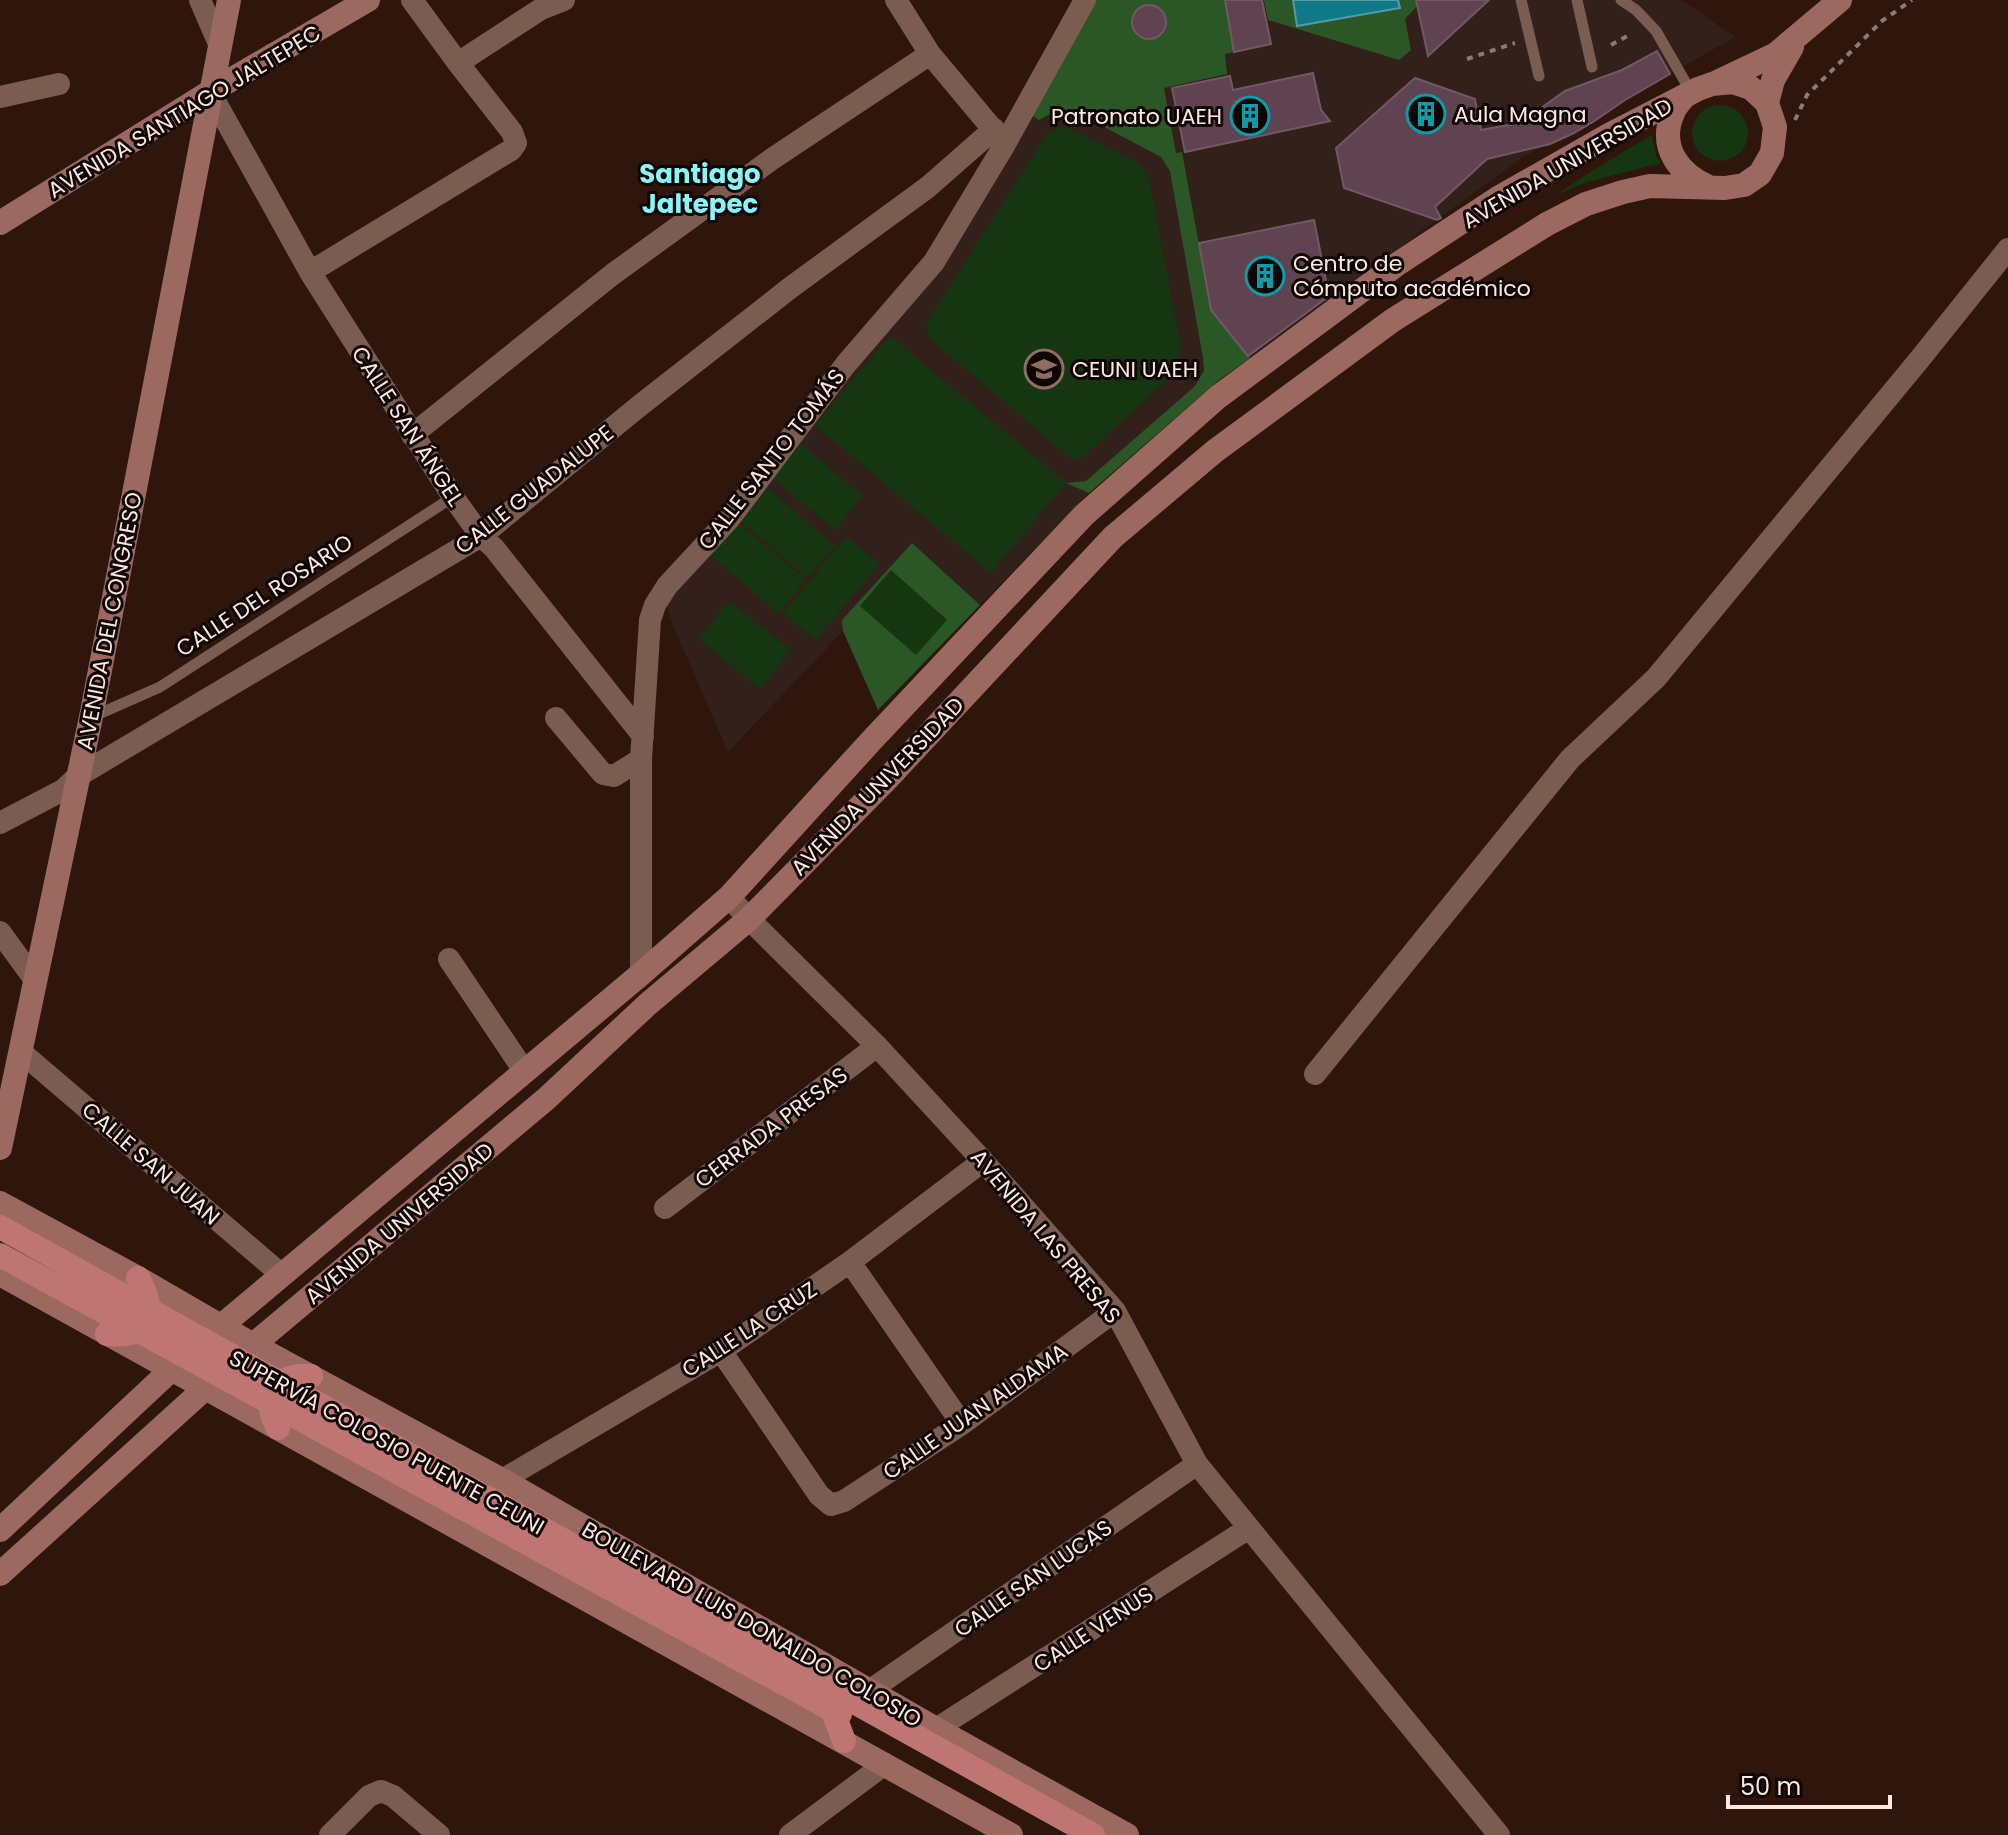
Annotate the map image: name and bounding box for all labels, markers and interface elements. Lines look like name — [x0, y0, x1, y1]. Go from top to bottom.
street label: AVENIDA SANTIAGO JALTEPEC — [42, 17, 327, 206]
street label: AVENIDA UNIVERSIDAD — [1457, 91, 1678, 236]
building icon: Aula Magna — [1405, 93, 1447, 135]
building icon: Patronato UAEH — [1229, 95, 1271, 137]
place label: Aula Magna — [1454, 99, 1587, 130]
place label: Patronato UAEH — [1051, 101, 1222, 132]
district label: Santiago Jaltepec — [639, 156, 761, 222]
place label: Centro de Cómputo académico — [1293, 248, 1531, 304]
building icon: Centro de Cómputo académico — [1244, 255, 1286, 297]
street label: CALLE SAN ÁNGEL — [344, 340, 471, 513]
school or university icon: CEUNI UAEH — [1023, 348, 1065, 390]
place label: CEUNI UAEH — [1072, 354, 1198, 385]
street label: CALLE SANTO TOMÁS — [691, 362, 852, 556]
street label: CALLE GUADALUPE — [449, 418, 620, 561]
street label: AVENIDA DEL CONGRESO — [69, 490, 150, 753]
street label: CALLE DEL ROSARIO — [170, 527, 359, 664]
street label: AVENIDA UNIVERSIDAD — [784, 690, 971, 883]
street label: CERRADA PRESAS — [688, 1060, 854, 1195]
street label: CALLE SAN JUAN — [75, 1095, 226, 1232]
street label: AVENIDA UNIVERSIDAD — [298, 1135, 500, 1312]
street label: AVENIDA LAS PRESAS — [963, 1142, 1128, 1330]
street label: CALLE LA CRUZ — [676, 1274, 823, 1385]
street label: CALLE JUAN ALDAMA — [877, 1336, 1074, 1487]
street label: SUPERVÍA COLOSIO PUENTE CEUNI — [224, 1343, 550, 1542]
street label: CALLE SAN LUCAS — [948, 1512, 1118, 1644]
street label: BOULEVARD LUIS DONALDO COLOSIO — [576, 1514, 927, 1735]
street label: CALLE VENUS — [1027, 1579, 1159, 1680]
scale bar — [1728, 1759, 1890, 1809]
text: 50 m — [1740, 1770, 1801, 1803]

